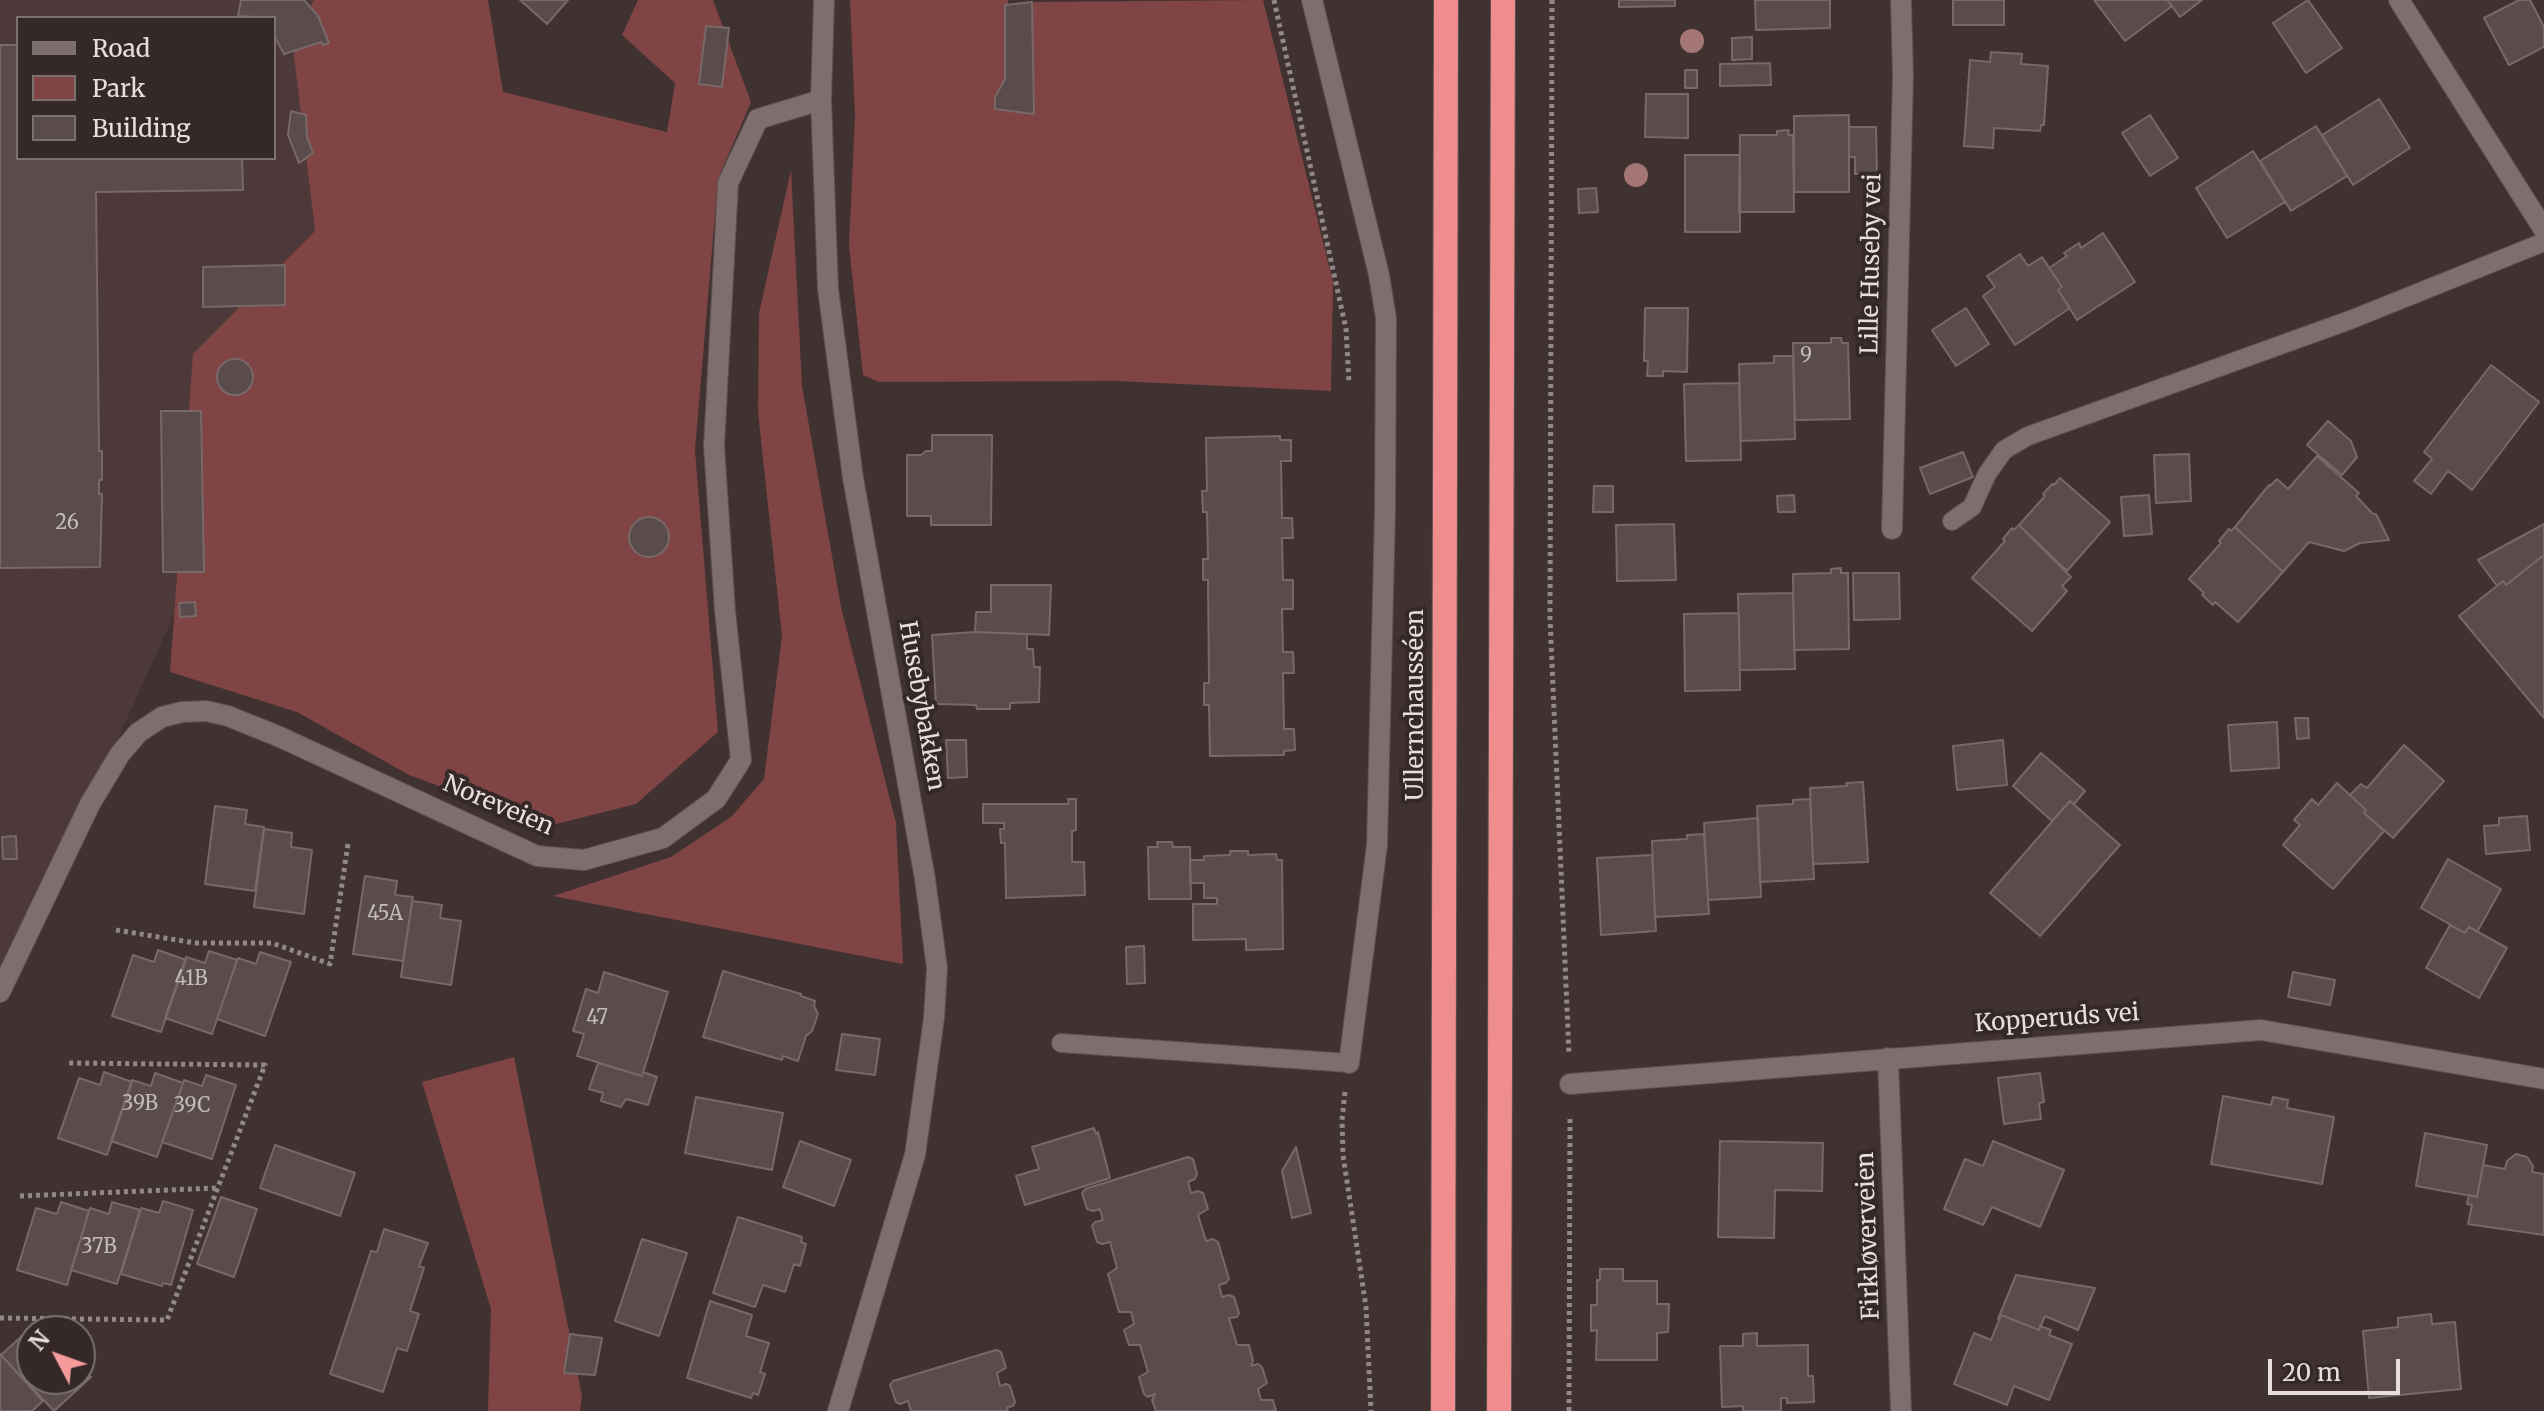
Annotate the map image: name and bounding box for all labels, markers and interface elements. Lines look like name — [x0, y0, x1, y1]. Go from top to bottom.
legend — [16, 16, 276, 160]
text: Road — [92, 33, 150, 64]
text: Park — [92, 73, 145, 104]
text: Building — [92, 113, 191, 144]
street label: Lille Huseby vei — [1856, 173, 1888, 355]
house number: 9 — [1800, 344, 1812, 368]
house number: 26 — [55, 511, 79, 535]
street label: Ullernchausséen — [1402, 609, 1430, 801]
street label: Husebybakken — [892, 619, 950, 793]
street label: Noreveien — [438, 770, 558, 842]
house number: 45A — [367, 902, 403, 926]
house number: 41B — [174, 967, 208, 991]
street label: Kopperuds vei — [1974, 999, 2140, 1039]
house number: 47 — [586, 1006, 608, 1030]
house number: 39B — [122, 1092, 158, 1116]
house number: 39C — [174, 1094, 210, 1118]
street label: Firkløverveien — [1852, 1151, 1886, 1321]
house number: 37B — [81, 1235, 117, 1259]
north arrow — [16, 1315, 96, 1395]
text: N — [23, 1325, 56, 1356]
scale bar — [2272, 1343, 2404, 1393]
text: 20 m — [2282, 1357, 2341, 1388]

